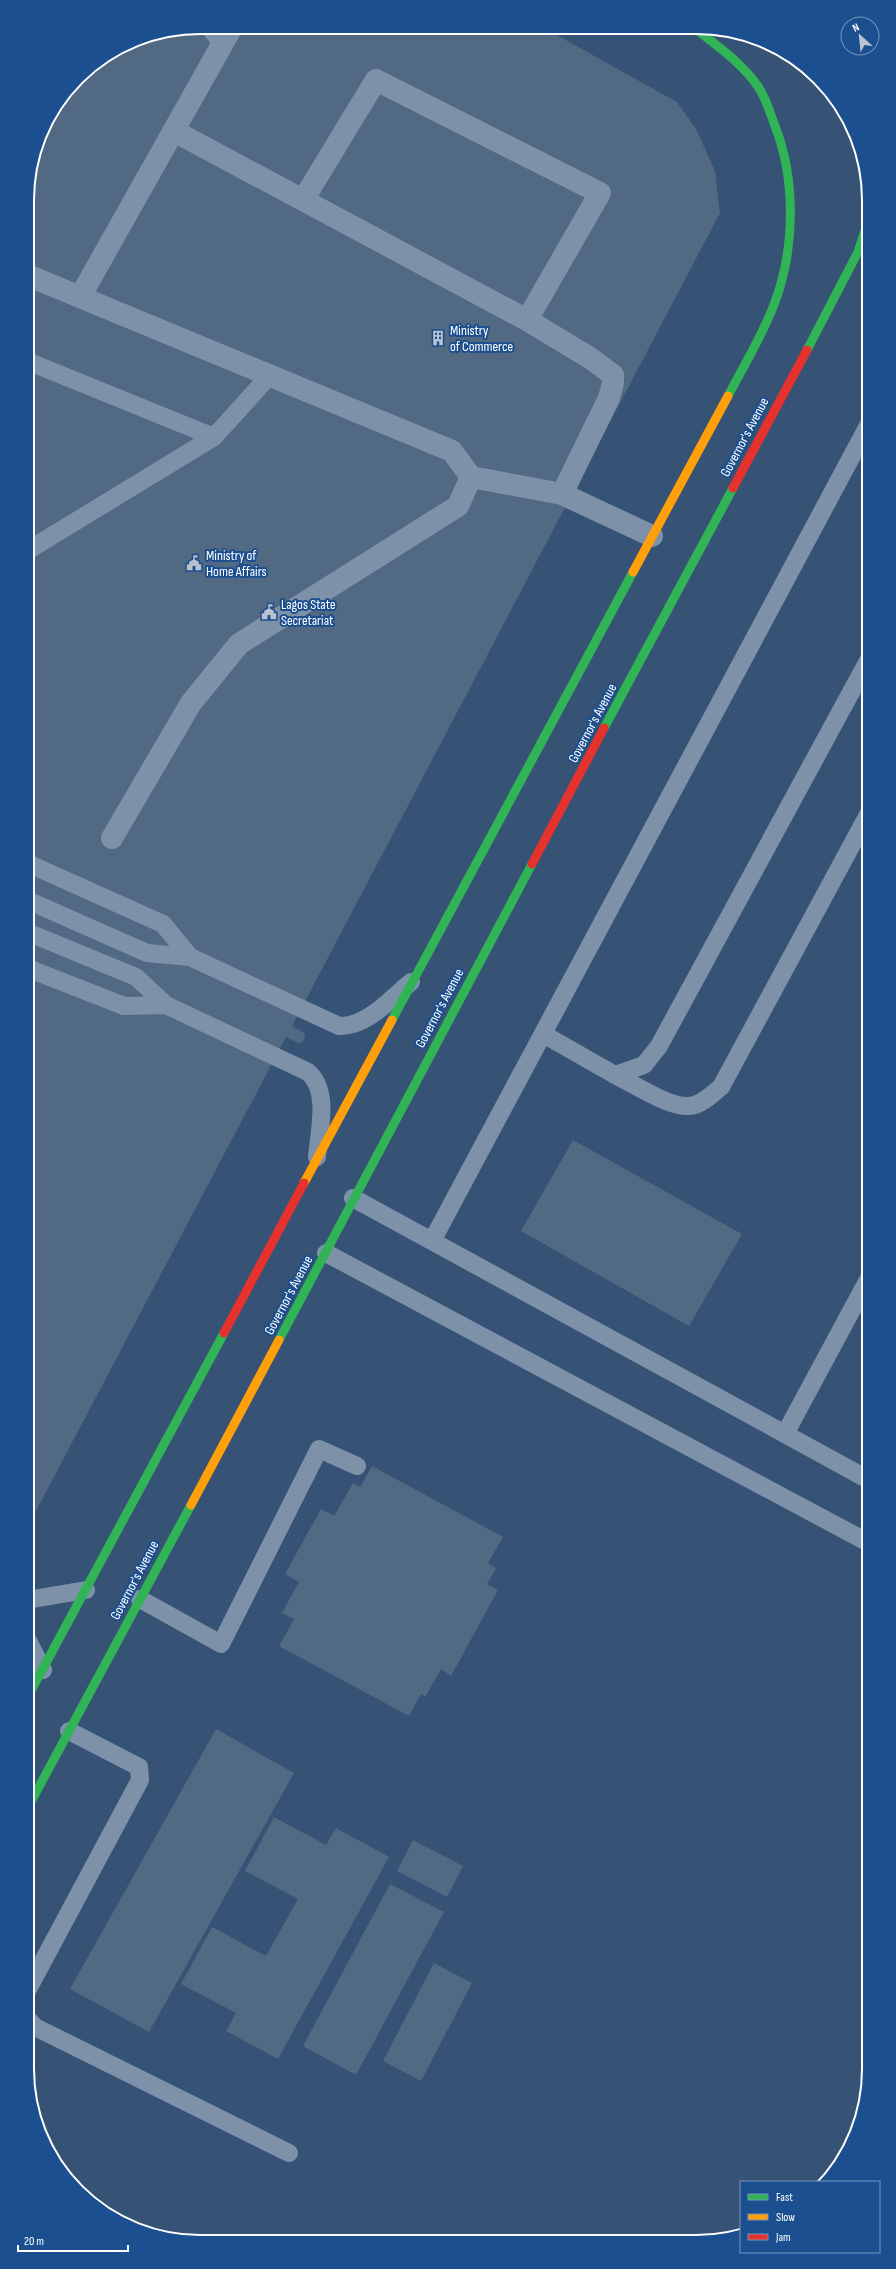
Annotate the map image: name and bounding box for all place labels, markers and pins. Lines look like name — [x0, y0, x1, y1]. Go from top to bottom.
place label: Ministry of Commerce — [450, 322, 513, 355]
building icon: Ministry of Commerce — [429, 329, 447, 347]
place label: Ministry of Home Affairs — [206, 547, 267, 580]
public building icon: Ministry of Home Affairs — [185, 554, 203, 572]
place label: Lagos State Secretariat — [281, 596, 336, 629]
public building icon: Lagos State Secretariat — [260, 603, 278, 621]

